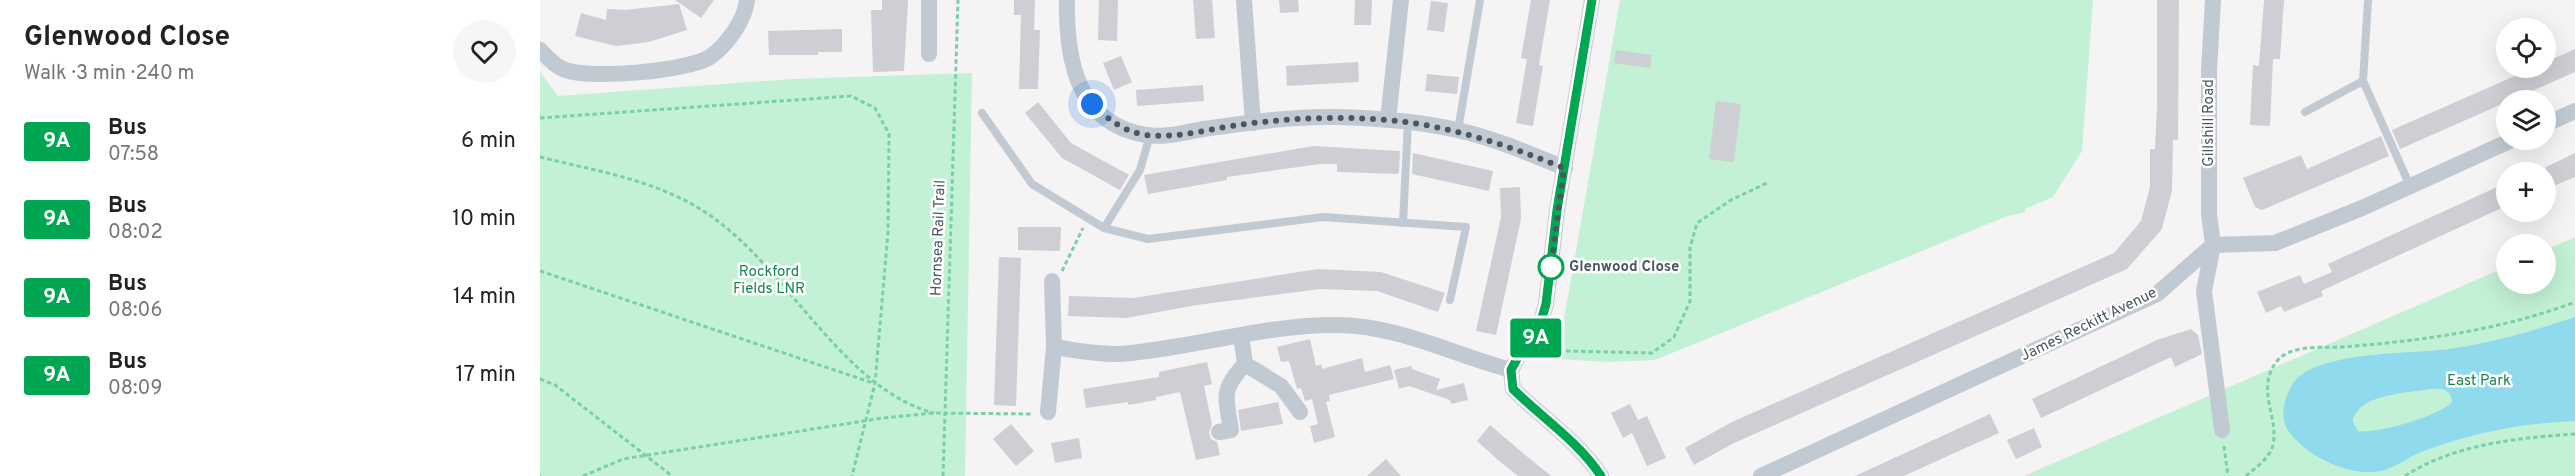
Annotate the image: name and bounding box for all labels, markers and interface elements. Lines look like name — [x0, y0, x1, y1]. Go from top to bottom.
map controls — [2496, 18, 2556, 294]
button: locate — [2496, 18, 2556, 78]
text: Glenwood Close — [24, 20, 230, 56]
button: heart — [453, 20, 516, 83]
text: Walk · 3 min · 240 m — [24, 61, 194, 87]
street label: Gillshill Road — [2200, 79, 2219, 167]
your location — [1077, 89, 1107, 119]
button: layers — [2496, 90, 2556, 150]
text: Bus — [108, 115, 147, 142]
text: 9A — [43, 128, 71, 155]
text: 6 min — [461, 128, 516, 155]
text: 07:58 — [108, 142, 159, 168]
button: + — [2496, 162, 2556, 222]
street label: Hornsea Rail Trail — [927, 180, 951, 296]
text: Bus — [108, 193, 147, 220]
text: 9A — [43, 206, 71, 233]
text: 10 min — [452, 206, 516, 233]
text: 08:02 — [108, 220, 163, 246]
button: − — [2496, 234, 2556, 294]
marker: Glenwood Close — [1538, 254, 1564, 280]
place label: Glenwood Close — [1569, 258, 1679, 277]
park label: Rockford Fields LNR — [733, 263, 805, 299]
text: Bus — [108, 271, 147, 298]
text: 9A — [43, 284, 71, 311]
text: 14 min — [453, 284, 516, 311]
street label: James Reckitt Avenue — [2018, 284, 2160, 366]
text: 08:06 — [108, 298, 162, 324]
line badge: 9A — [1509, 318, 1563, 358]
text: 9A — [1522, 325, 1550, 352]
text: Bus — [108, 349, 147, 376]
text: 9A — [43, 362, 71, 389]
text: 17 min — [456, 362, 516, 389]
park label: East Park — [2447, 372, 2511, 391]
text: 08:09 — [108, 376, 162, 402]

